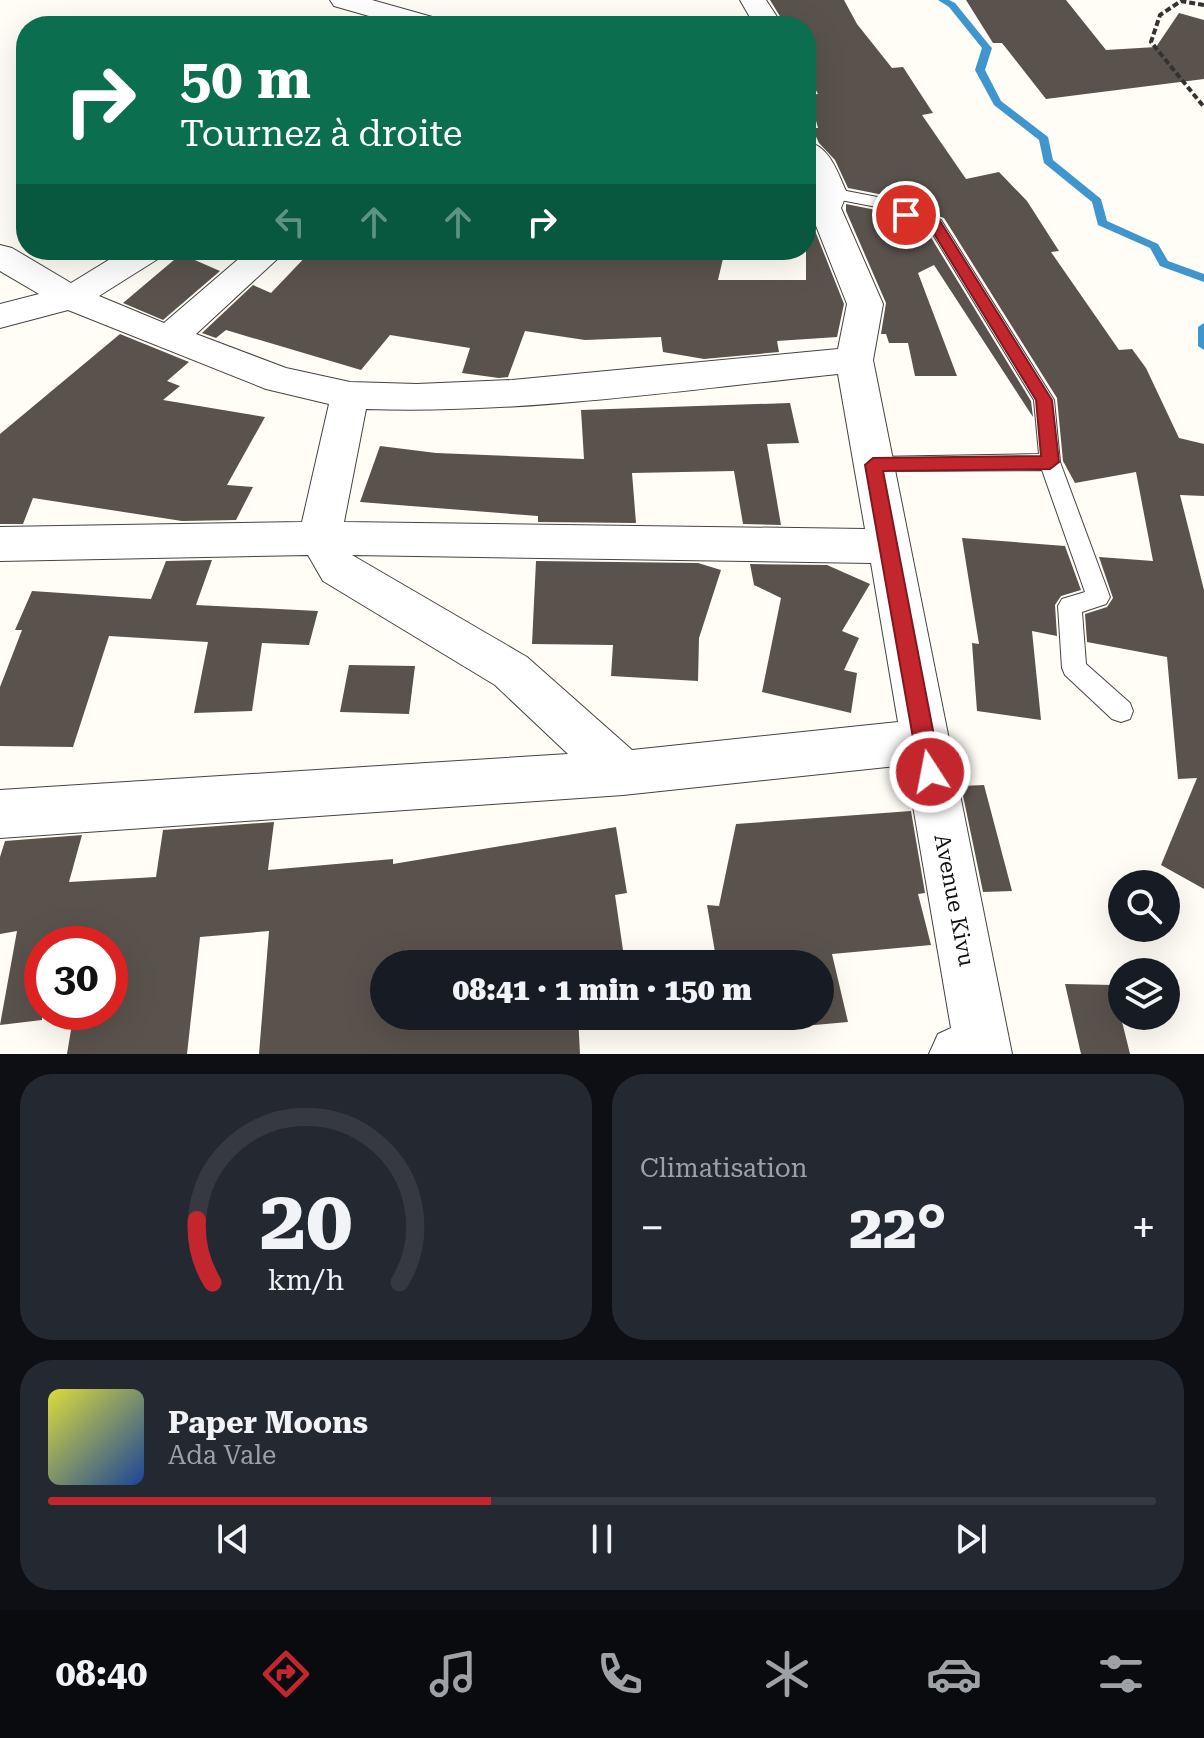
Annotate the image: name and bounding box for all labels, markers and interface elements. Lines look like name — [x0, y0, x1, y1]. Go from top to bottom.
text: 50 m — [180, 46, 311, 112]
icon: right — [48, 48, 152, 152]
text: Tournez à droite — [180, 113, 463, 155]
pin — [872, 181, 940, 249]
icon: arrive — [884, 193, 928, 237]
icon: left — [268, 200, 312, 244]
icon: ahead — [352, 200, 396, 244]
icon: ahead — [436, 200, 480, 244]
icon: right — [520, 200, 564, 244]
position arrow — [888, 730, 972, 814]
street label: Avenue Kivu — [929, 832, 980, 969]
map controls — [1108, 870, 1180, 1030]
button: search — [1108, 870, 1180, 942]
speed limit sign: 30 — [24, 926, 128, 1030]
button: layers — [1108, 958, 1180, 1030]
text: 08:41 · 1 min · 150 m — [452, 972, 752, 1007]
text: Climatisation — [640, 1153, 807, 1183]
text: 20 — [259, 1172, 353, 1269]
text: 22° — [849, 1192, 947, 1263]
text: − — [640, 1202, 665, 1254]
text: + — [1131, 1202, 1156, 1254]
text: km/h — [268, 1263, 344, 1297]
text: Paper Moons — [168, 1405, 368, 1440]
text: Ada Vale — [168, 1440, 276, 1470]
icon: previous — [211, 1517, 255, 1561]
icon: pause — [580, 1517, 624, 1561]
icon: next — [949, 1517, 993, 1561]
icon: directions — [258, 1646, 314, 1702]
icon: music — [425, 1646, 481, 1702]
icon: phone — [592, 1646, 648, 1702]
icon: climate — [759, 1646, 815, 1702]
icon: car — [926, 1646, 982, 1702]
icon: filters — [1093, 1646, 1149, 1702]
text: 08:40 — [55, 1653, 147, 1695]

